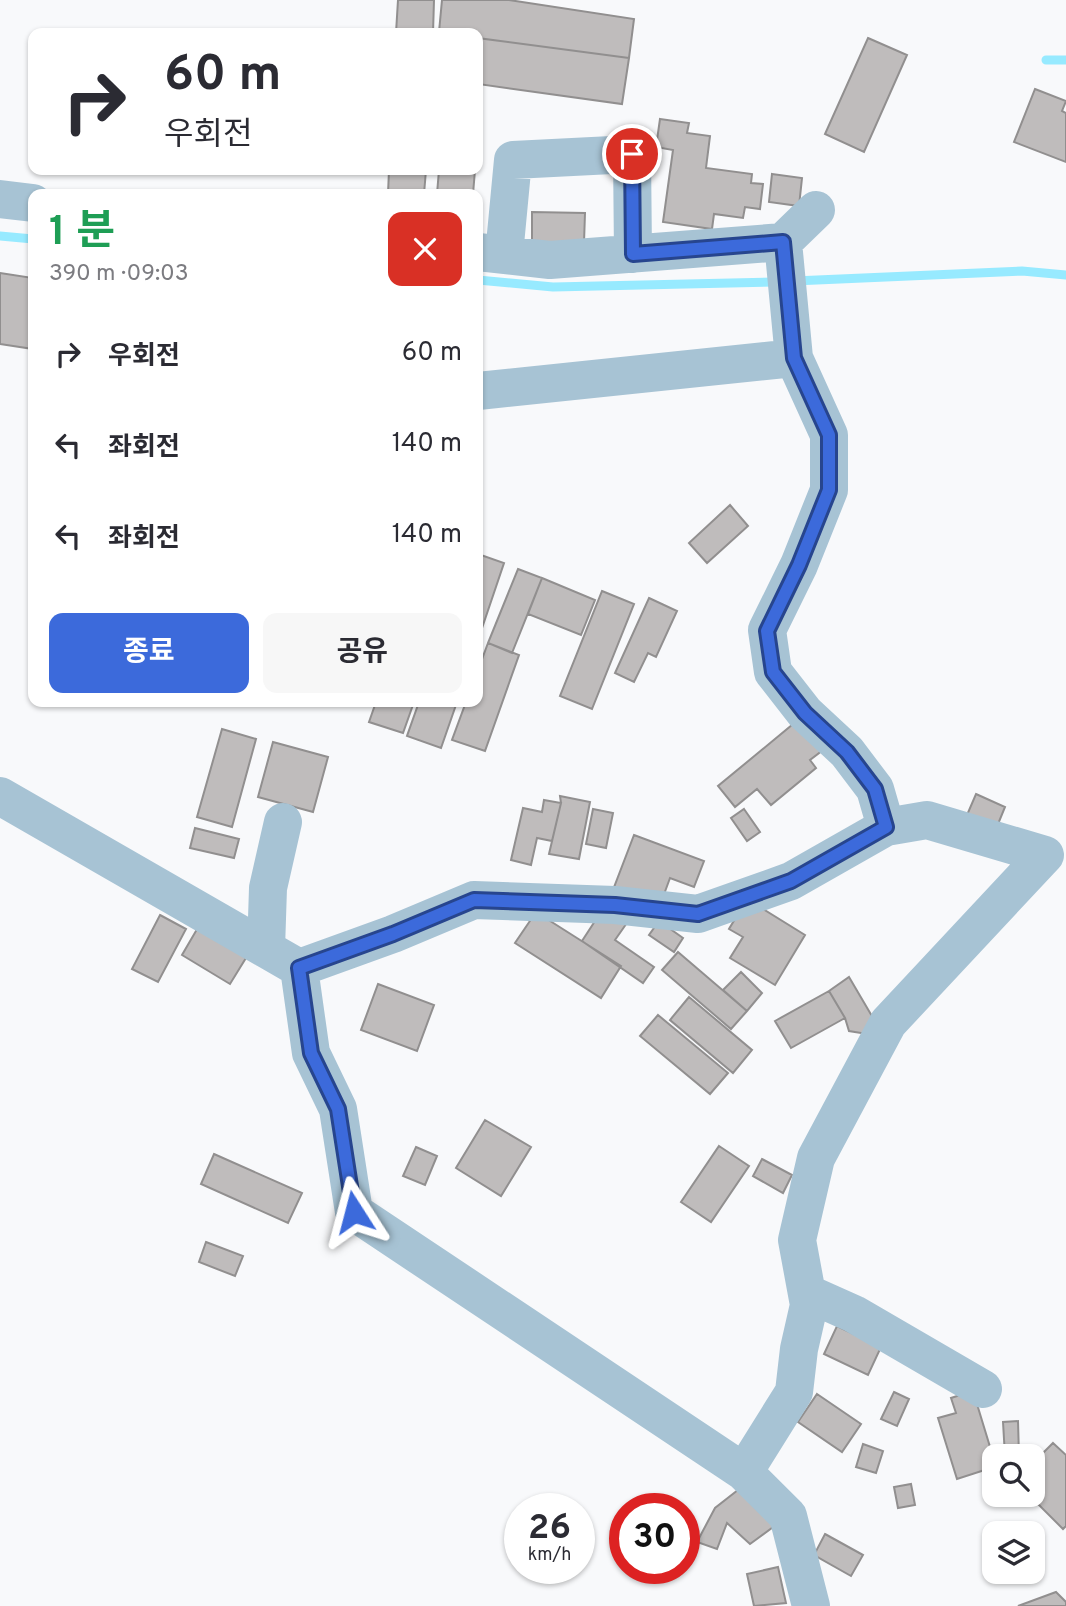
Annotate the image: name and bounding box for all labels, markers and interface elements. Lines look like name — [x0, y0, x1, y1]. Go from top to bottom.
text: 60 m — [164, 46, 282, 108]
icon: right — [49, 56, 140, 147]
text: 우회전 — [164, 116, 252, 156]
pin — [602, 124, 662, 184]
icon: arrive — [613, 135, 651, 173]
text: 1 분 — [49, 207, 115, 260]
button: close — [388, 212, 462, 286]
text: 390 m · 09:03 — [49, 260, 189, 289]
icon: right — [49, 335, 87, 373]
text: 60 m — [402, 337, 462, 370]
text: 우회전 — [108, 341, 180, 374]
icon: left — [49, 426, 87, 464]
text: 140 m — [392, 428, 462, 461]
text: 좌회전 — [108, 432, 180, 465]
icon: left — [49, 517, 87, 555]
text: 140 m — [392, 519, 462, 552]
text: 좌회전 — [108, 523, 180, 556]
button: 종료 — [49, 613, 249, 693]
button: 공유 — [263, 613, 462, 693]
position arrow — [317, 1175, 391, 1249]
map controls — [982, 1444, 1045, 1584]
button: search — [982, 1444, 1045, 1507]
speed limit sign: 30 — [609, 1493, 700, 1584]
text: 26 — [528, 1507, 571, 1551]
button: layers — [982, 1521, 1045, 1584]
text: km/h — [528, 1544, 571, 1567]

